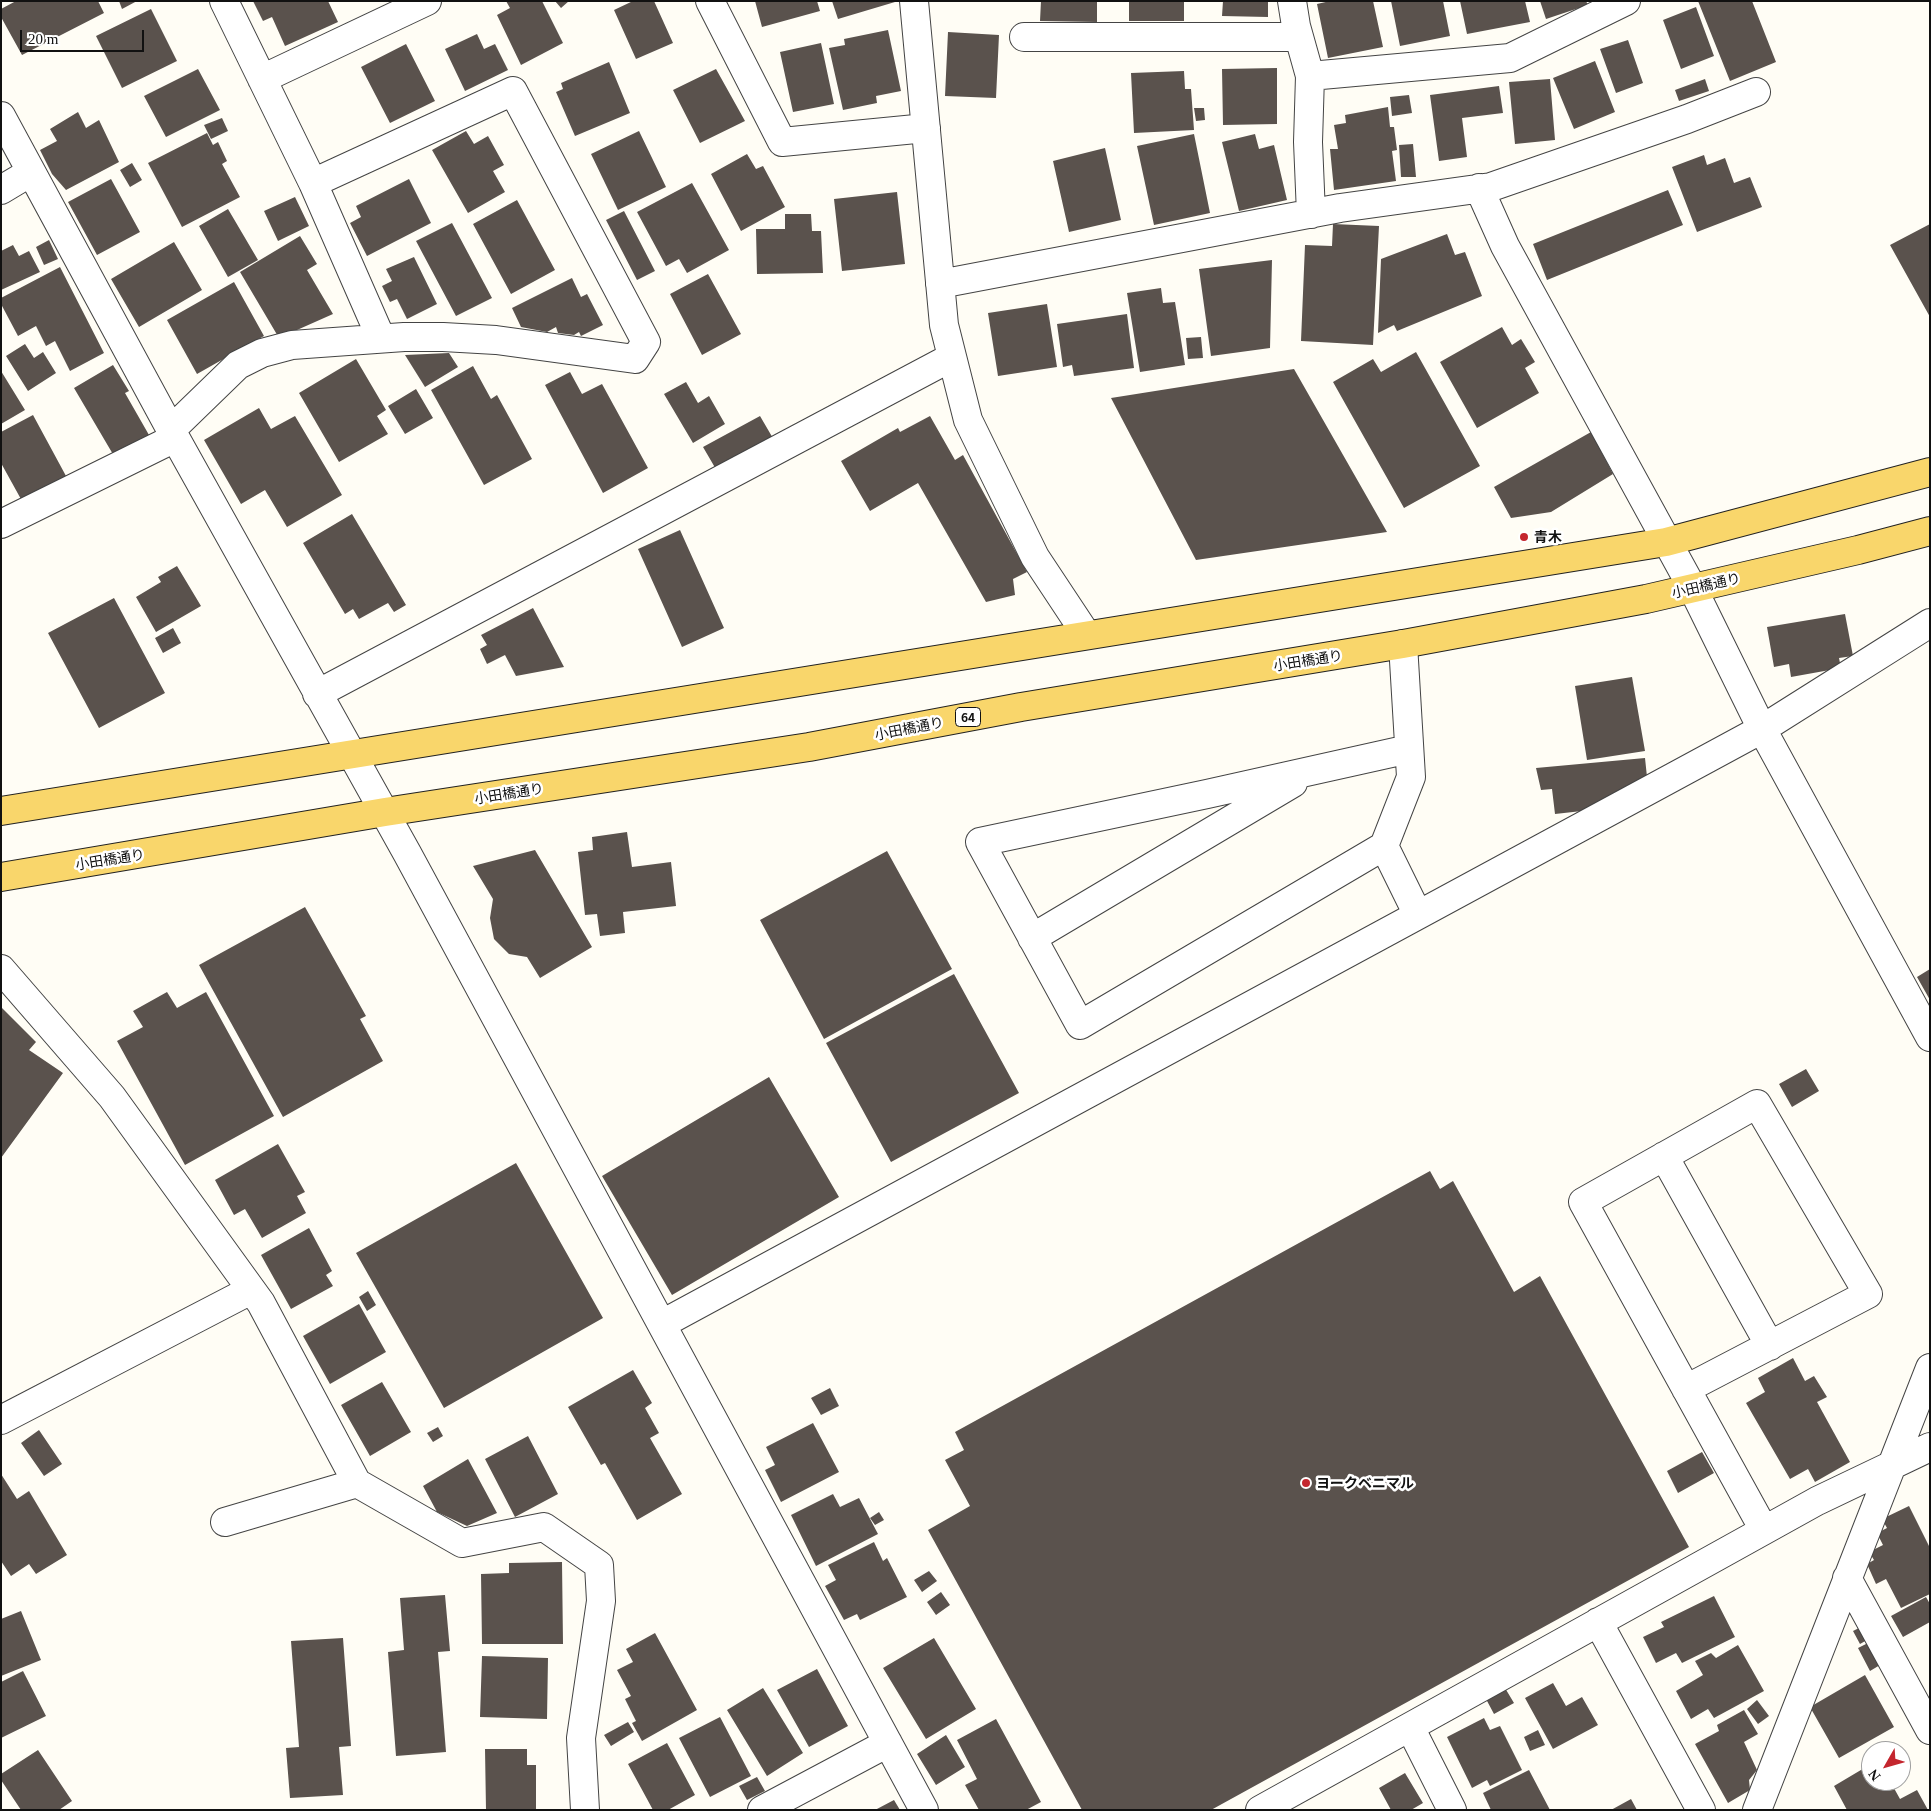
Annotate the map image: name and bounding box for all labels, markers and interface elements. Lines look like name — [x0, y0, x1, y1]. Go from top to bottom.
scale bar — [22, 20, 146, 52]
text: 20 m — [28, 31, 58, 47]
place label: 青木 — [1534, 529, 1562, 545]
marker: 青木 — [1518, 531, 1530, 543]
street label: 小田橋通り — [1670, 569, 1742, 601]
street label: 小田橋通り — [1272, 646, 1344, 674]
road number: 64 — [956, 708, 980, 726]
street label: 小田橋通り — [873, 713, 945, 743]
street label: 小田橋通り — [473, 779, 545, 807]
street label: 小田橋通り — [74, 845, 146, 873]
place label: ヨークベニマル — [1316, 1475, 1414, 1491]
marker: ヨークベニマル — [1300, 1477, 1312, 1489]
north arrow — [1861, 1741, 1911, 1791]
text: N — [1866, 1766, 1884, 1784]

